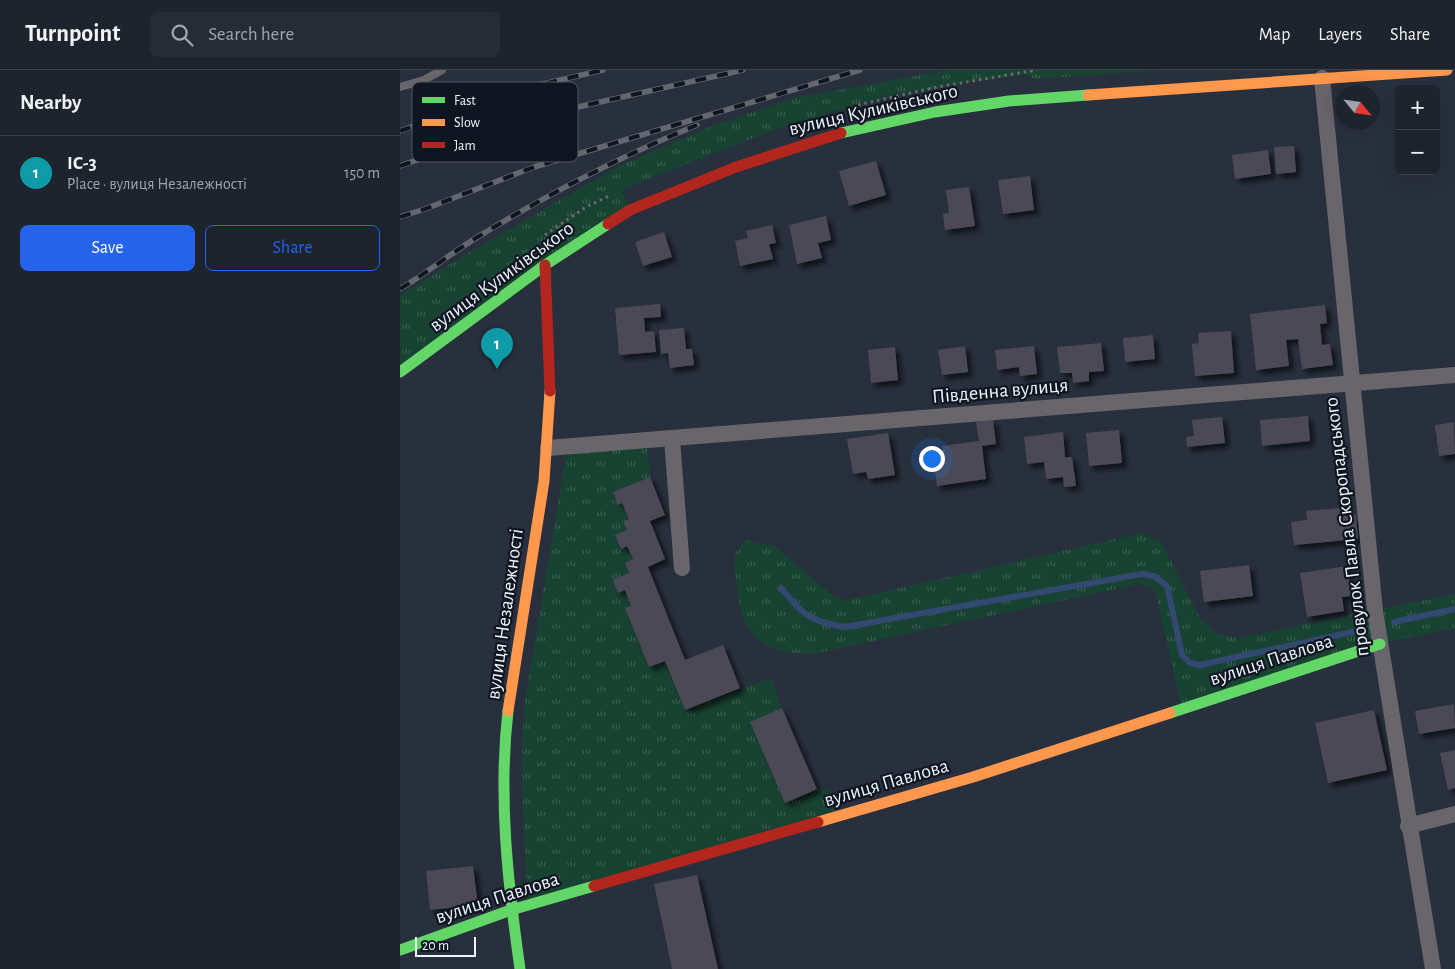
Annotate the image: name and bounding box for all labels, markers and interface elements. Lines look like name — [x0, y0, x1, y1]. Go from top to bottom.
search box — [150, 12, 500, 57]
icon: search — [168, 21, 196, 49]
text: Turnpoint — [25, 22, 120, 46]
text: Search here — [208, 25, 294, 44]
text: Map — [1259, 26, 1290, 44]
text: Layers — [1318, 26, 1362, 44]
text: Share — [1390, 26, 1430, 44]
street label: вулиця Куликівського — [787, 81, 960, 139]
legend — [412, 82, 578, 162]
north arrow — [1335, 85, 1380, 130]
map controls — [1395, 85, 1440, 175]
button: + — [1395, 85, 1440, 130]
text: Nearby — [20, 92, 81, 113]
text: Fast — [454, 94, 476, 108]
text: Slow — [454, 116, 481, 130]
button: − — [1395, 130, 1440, 175]
text: Jam — [454, 139, 476, 153]
text: ІС-3 — [67, 154, 97, 173]
text: 1 — [33, 165, 39, 181]
text: 150 m — [344, 165, 380, 181]
text: Place · вулиця Незалежності — [67, 176, 247, 192]
street label: вулиця Куликівського — [426, 218, 577, 336]
button: Save — [20, 225, 195, 271]
button: Share — [205, 225, 380, 271]
pin: 1 — [481, 328, 513, 369]
street label: Південна вулиця — [931, 375, 1069, 407]
street label: провулок Павла Скоропадського — [1321, 396, 1373, 658]
your location — [919, 446, 945, 472]
street label: вулиця Незалежності — [483, 527, 527, 701]
street label: вулиця Павлова — [1207, 631, 1335, 689]
street label: вулиця Павлова — [822, 756, 951, 810]
street label: вулиця Павлова — [433, 869, 561, 927]
scale bar — [415, 934, 476, 957]
text: 20 m — [422, 939, 449, 953]

